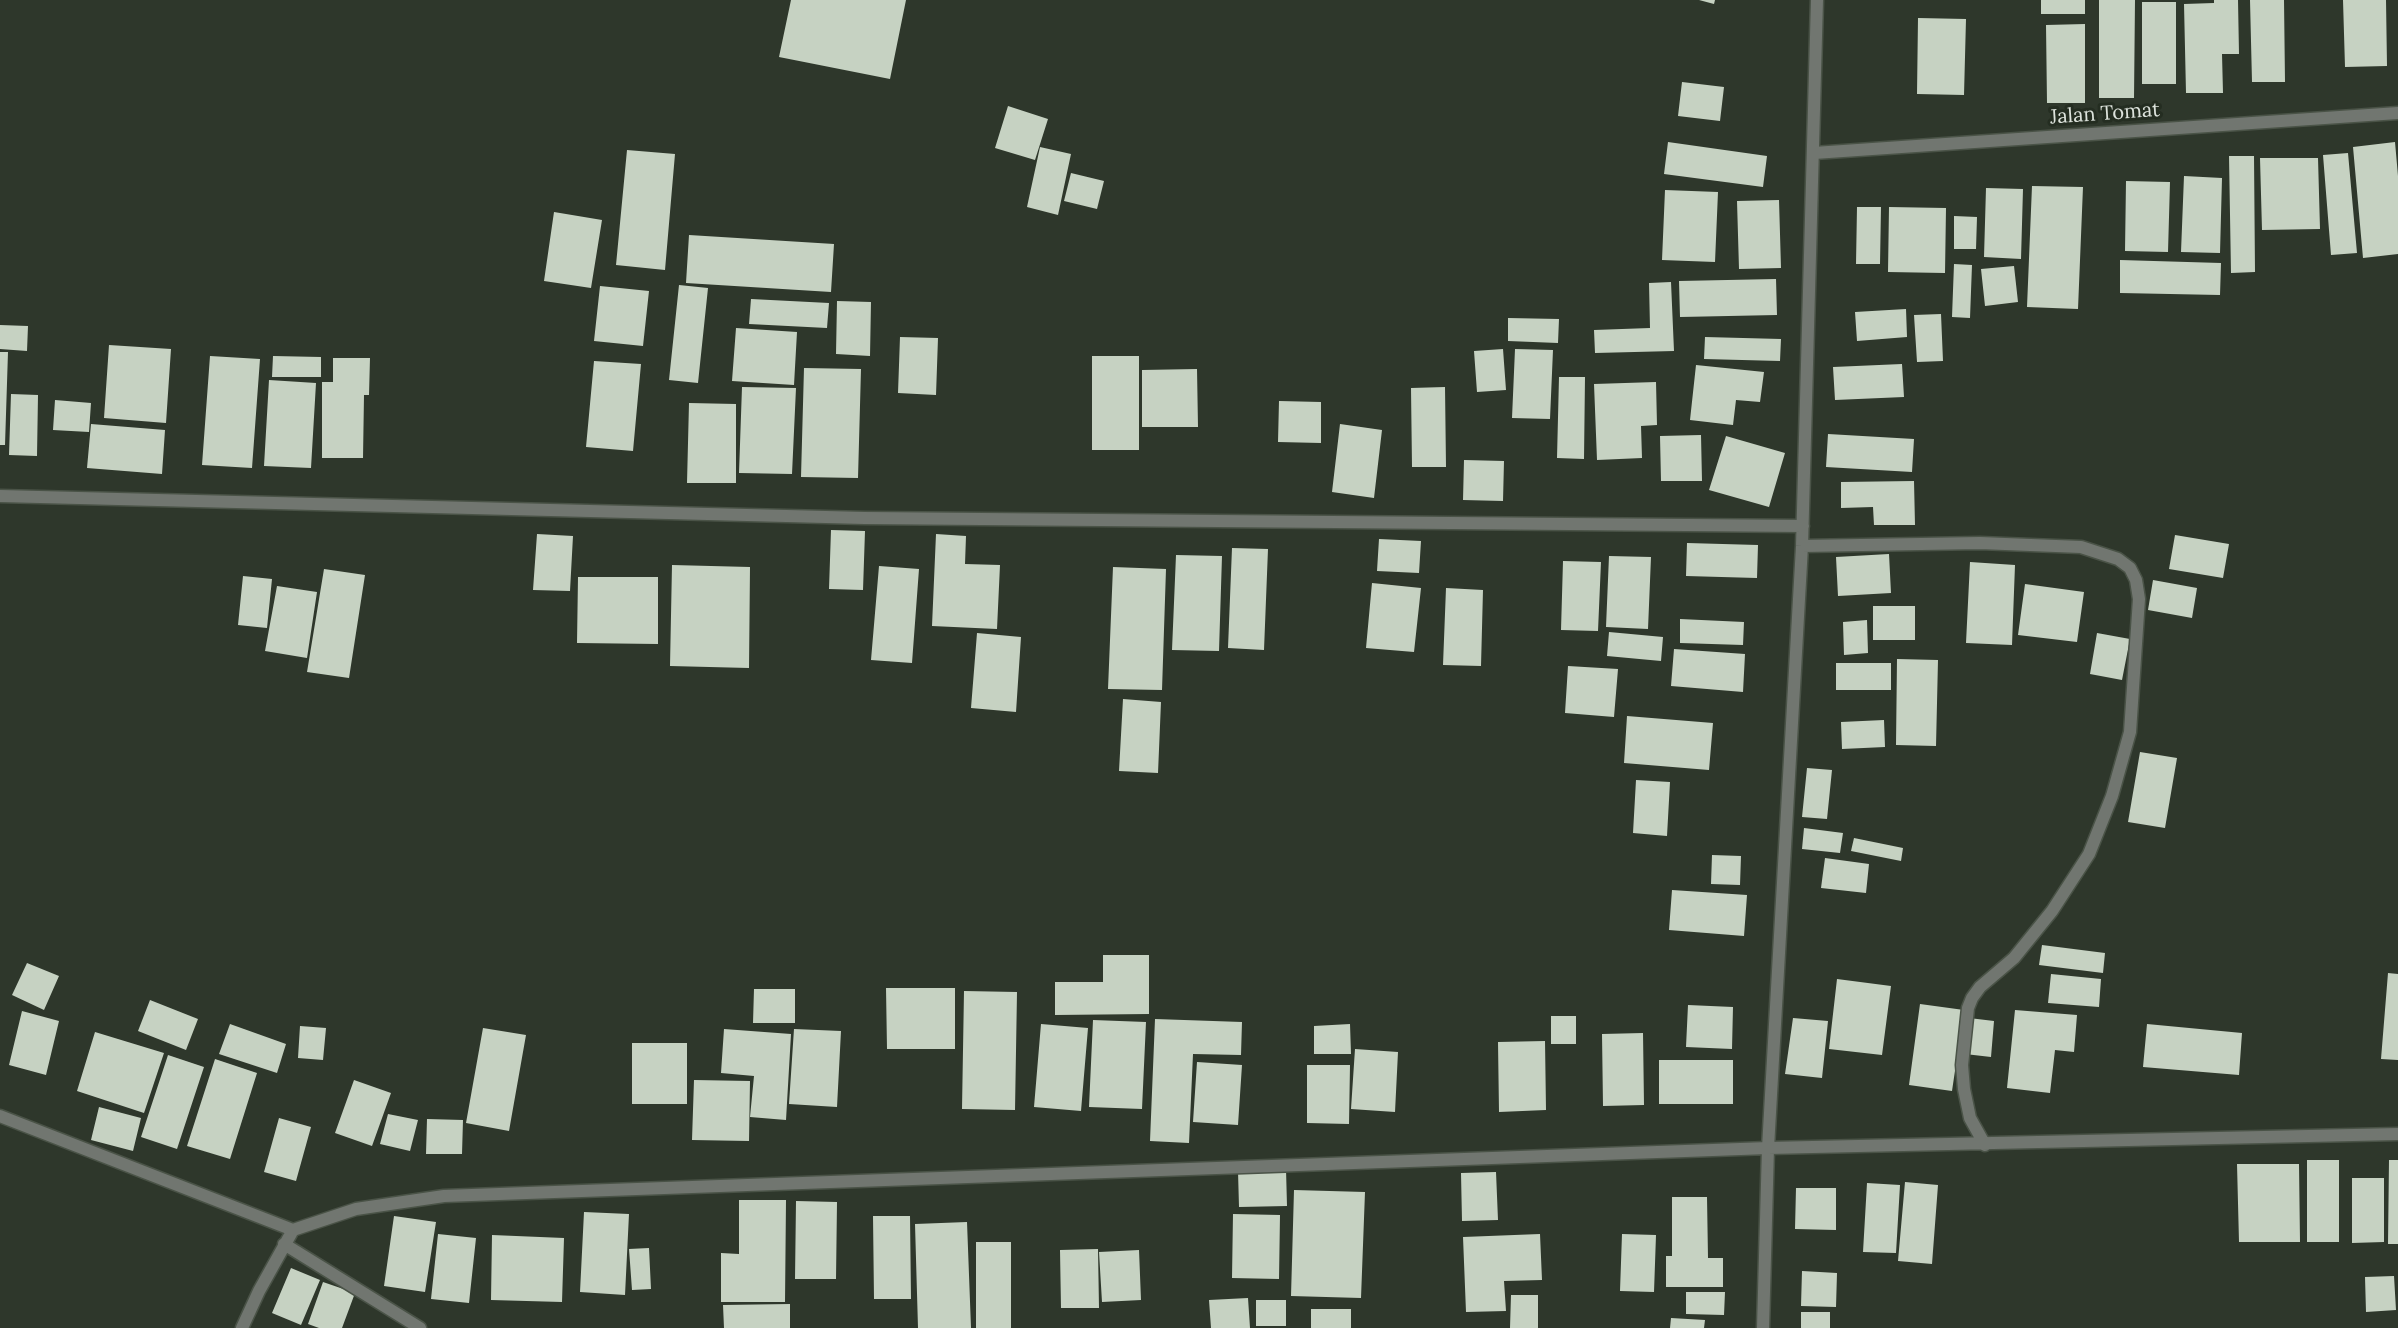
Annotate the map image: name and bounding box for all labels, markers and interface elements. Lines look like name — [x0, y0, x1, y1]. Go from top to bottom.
street label: Jalan Tomat — [2049, 98, 2161, 130]

